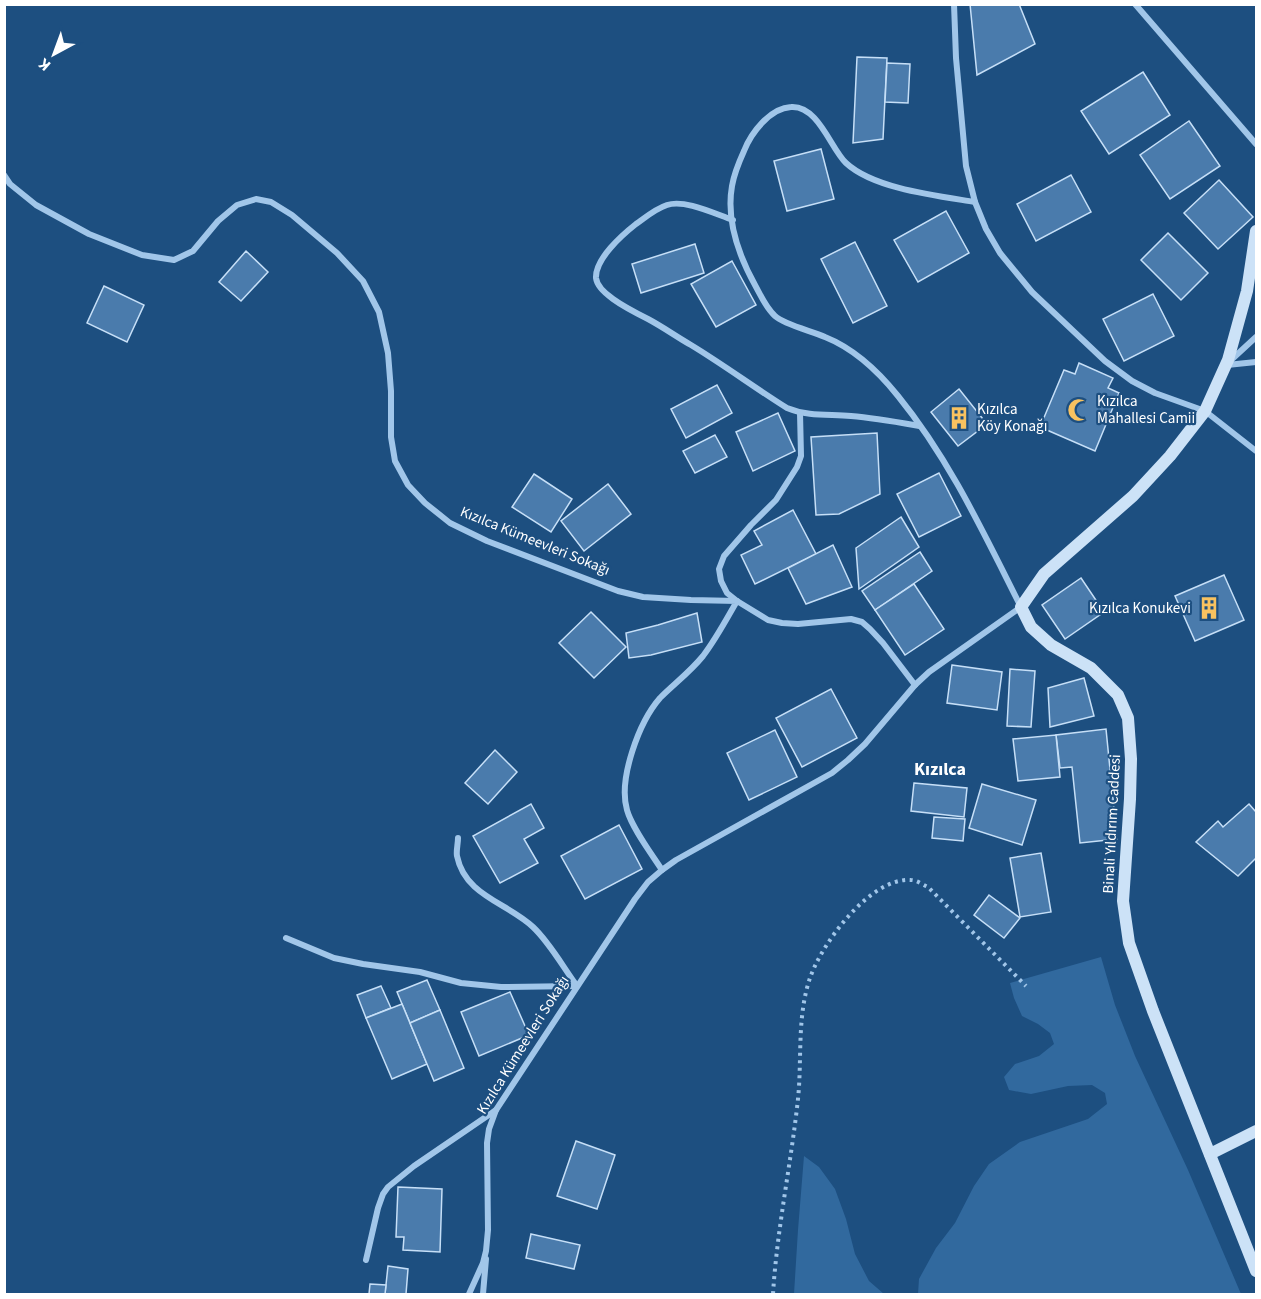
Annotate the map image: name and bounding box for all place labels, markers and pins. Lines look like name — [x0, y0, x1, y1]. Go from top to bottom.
place label: Kızılca Mahallesi Camii — [1097, 391, 1195, 429]
mosque icon: Kızılca Mahallesi Camii — [1066, 397, 1092, 423]
place label: Kızılca Köy Konağı — [977, 399, 1047, 437]
building icon: Kızılca Köy Konağı — [946, 405, 972, 431]
building icon: Kızılca Konukevi — [1196, 595, 1222, 621]
place label: Kızılca Konukevi — [1089, 598, 1191, 619]

